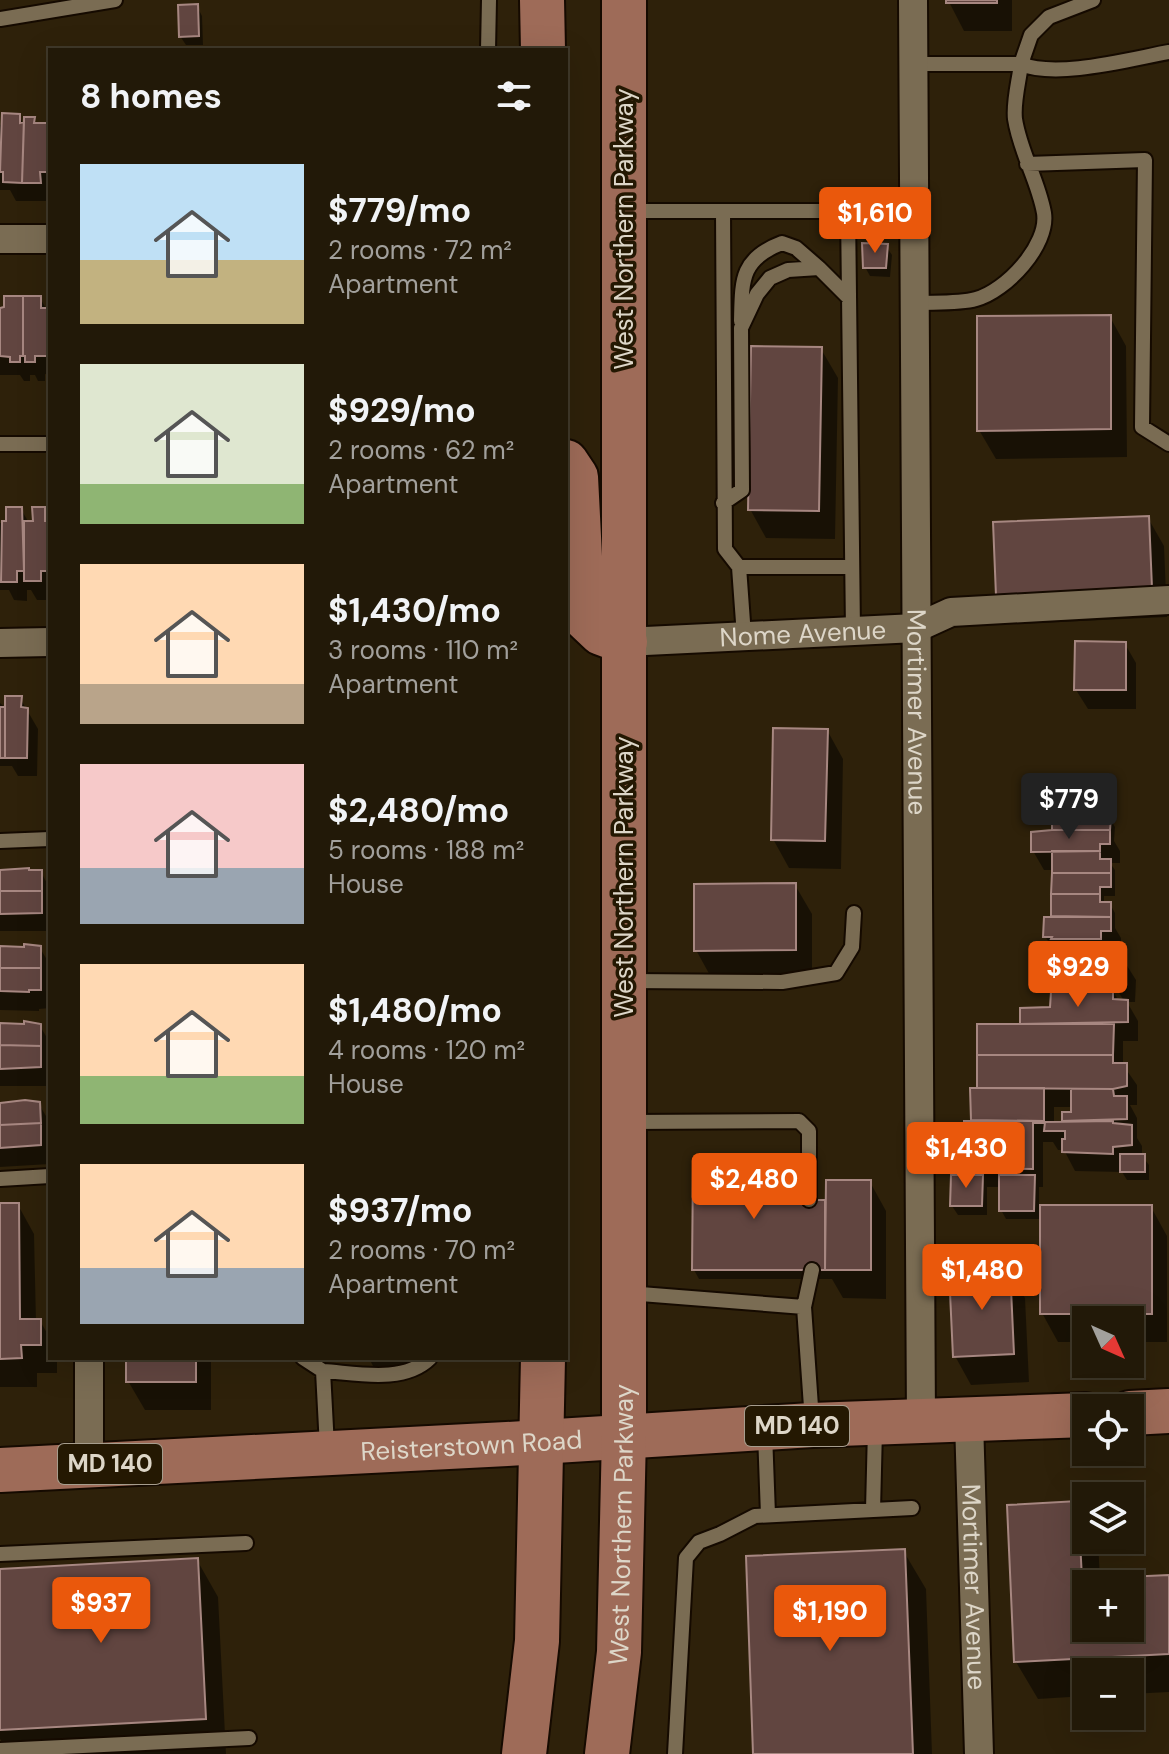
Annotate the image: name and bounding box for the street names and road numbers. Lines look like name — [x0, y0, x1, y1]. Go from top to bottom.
street label: West Northern Parkway — [607, 88, 641, 370]
street label: Mortimer Avenue — [899, 609, 935, 815]
street label: Nome Avenue — [719, 612, 887, 654]
street label: West Northern Parkway — [607, 736, 641, 1018]
street label: West Northern Parkway — [601, 1384, 641, 1667]
road number: MD 140 — [745, 1406, 849, 1446]
street label: Reisterstown Road — [360, 1422, 583, 1468]
road number: MD 140 — [58, 1444, 162, 1484]
street label: Mortimer Avenue — [954, 1483, 994, 1691]

